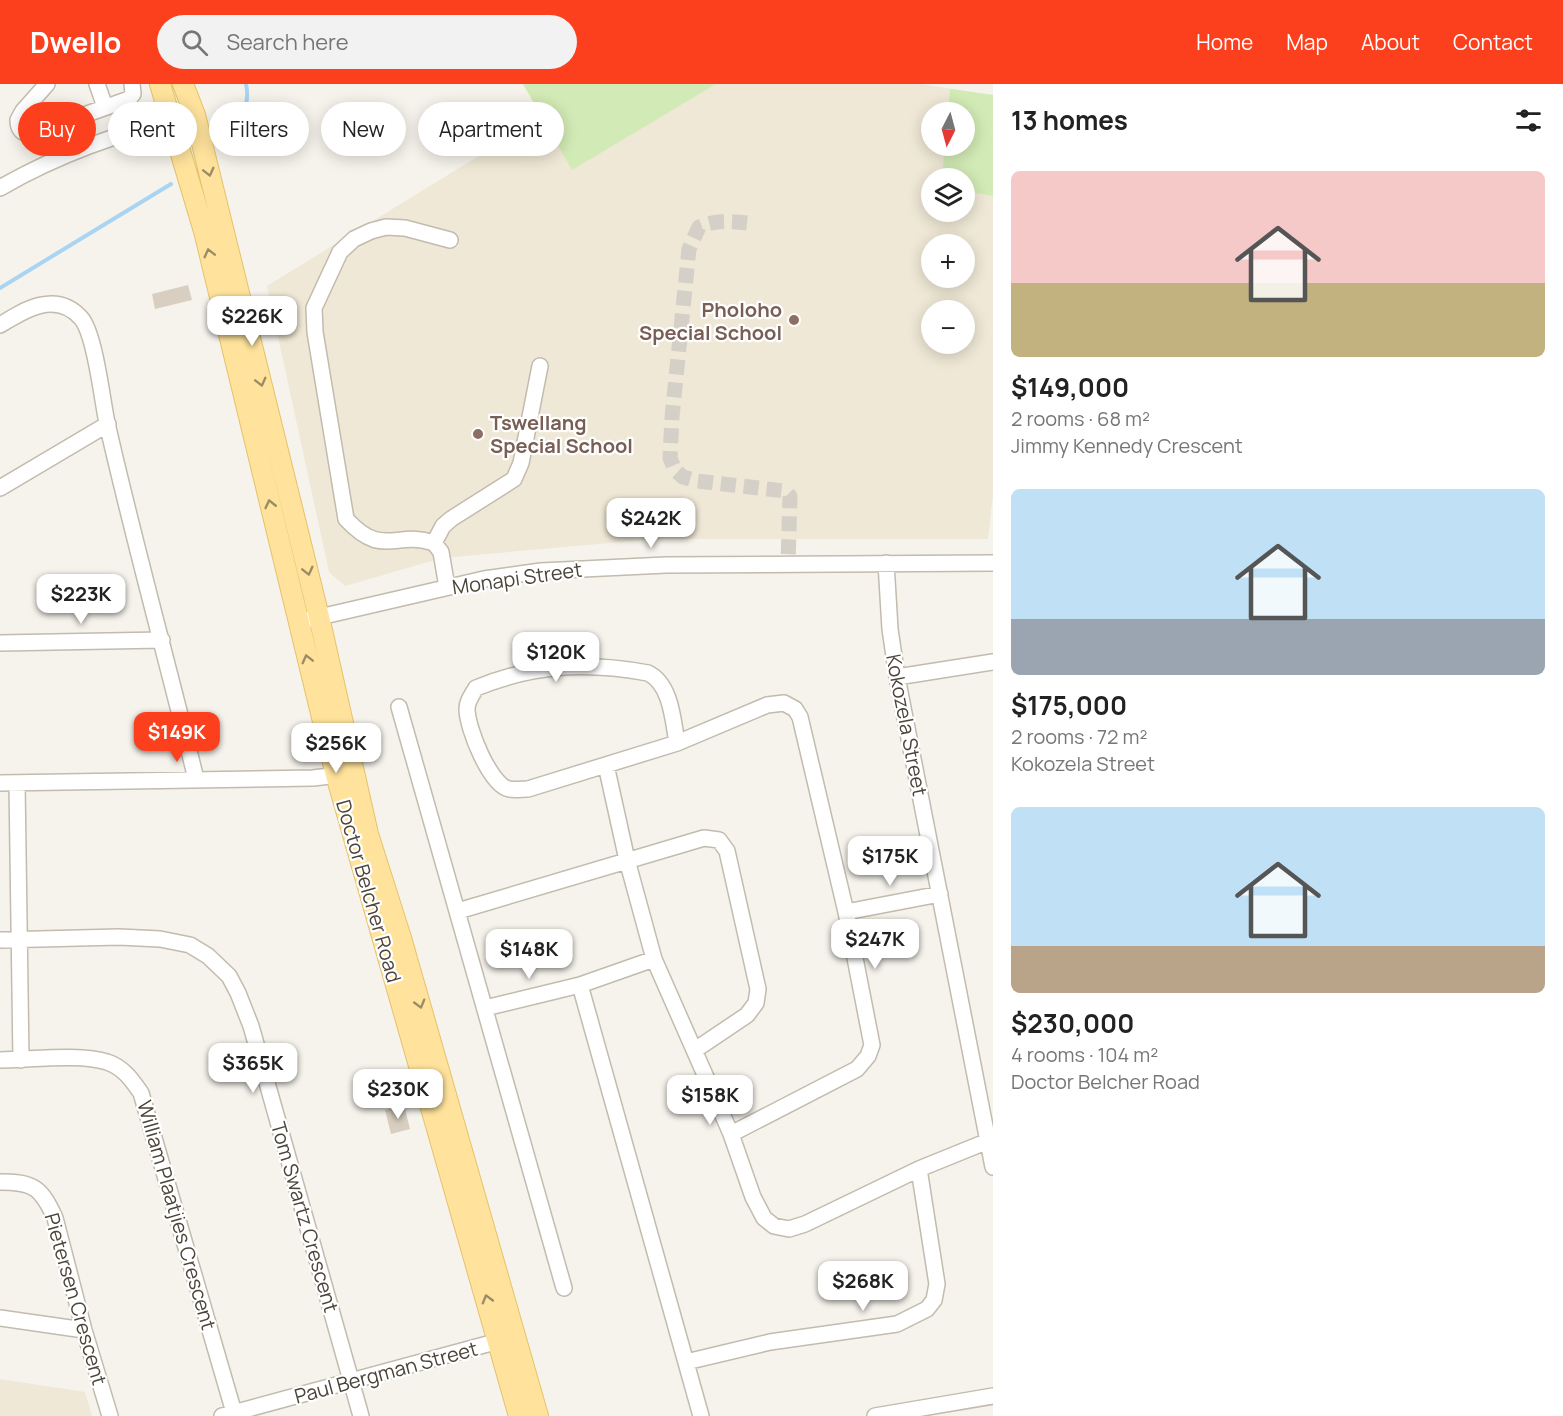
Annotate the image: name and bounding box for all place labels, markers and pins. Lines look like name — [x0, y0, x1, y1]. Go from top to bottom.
pin: $226K — [210, 296, 294, 347]
place label: Pholoho Special School — [639, 296, 782, 346]
marker: Pholoho Special School — [787, 313, 801, 327]
place label: Tswellang Special School — [490, 409, 633, 459]
marker: Tswellang Special School — [471, 427, 485, 441]
pin: $242K — [609, 498, 693, 549]
pin: $223K — [39, 574, 123, 625]
pin: $120K — [514, 632, 598, 683]
pin: $149K — [135, 712, 219, 763]
pin: $256K — [294, 723, 378, 774]
pin: $175K — [848, 836, 932, 887]
pin: $247K — [833, 919, 917, 970]
pin: $148K — [487, 929, 571, 980]
pin: $365K — [211, 1043, 295, 1094]
pin: $230K — [356, 1069, 440, 1120]
pin: $158K — [668, 1075, 752, 1126]
pin: $268K — [821, 1261, 905, 1312]

